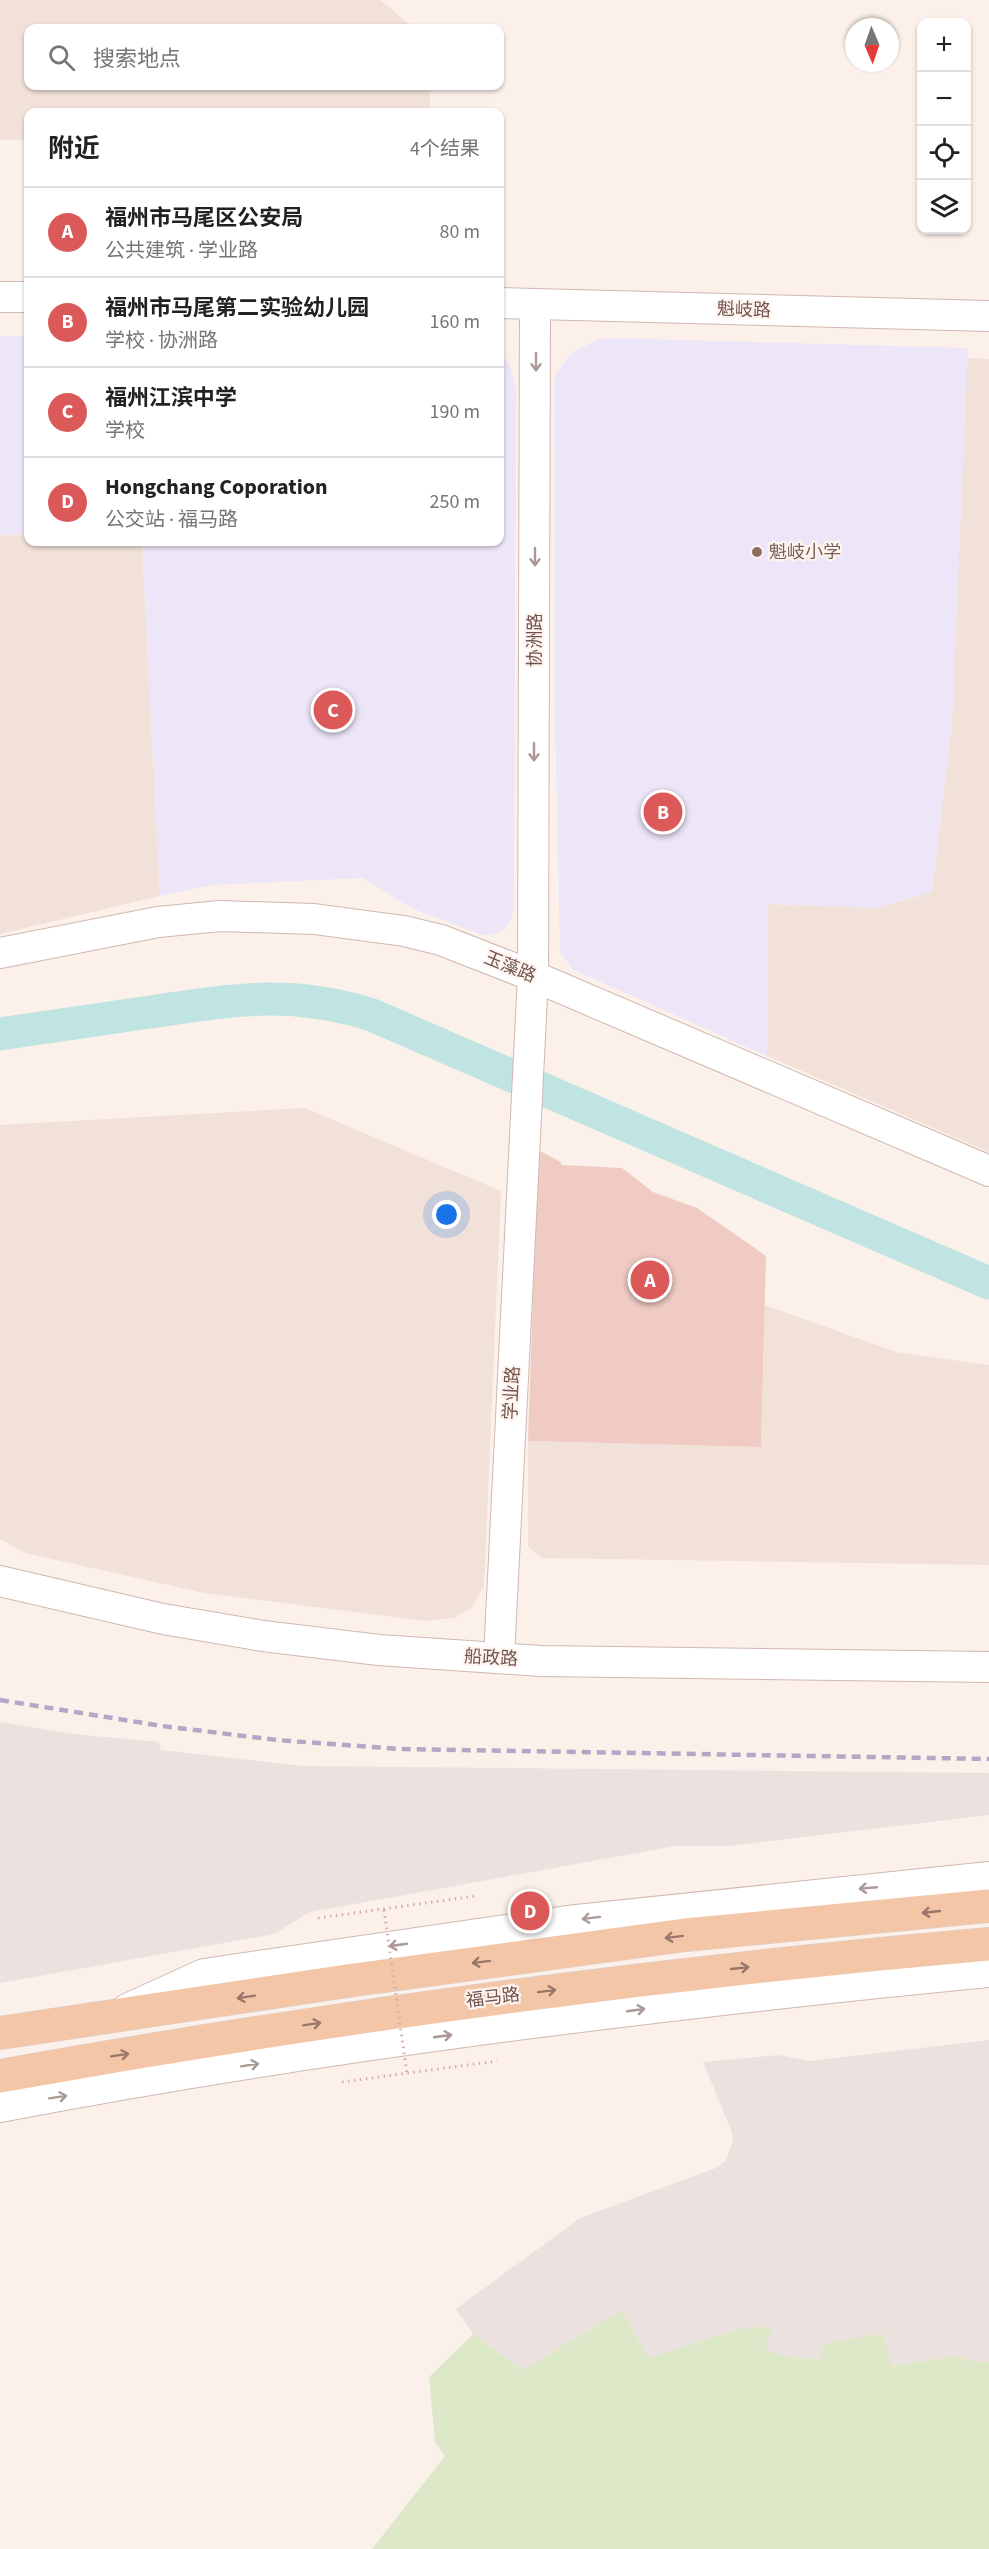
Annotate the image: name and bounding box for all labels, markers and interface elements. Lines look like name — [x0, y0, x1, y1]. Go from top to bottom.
north arrow — [845, 18, 899, 72]
map controls — [917, 18, 971, 234]
button: + — [917, 18, 971, 72]
search box — [24, 24, 504, 90]
icon: search — [45, 41, 78, 74]
text: 搜索地点 — [93, 43, 181, 75]
button: − — [917, 72, 971, 126]
button: locate — [917, 126, 971, 180]
text: 附近 — [48, 130, 100, 167]
text: 4个结果 — [410, 135, 480, 163]
button: layers — [917, 180, 971, 234]
text: 福州市马尾区公安局 — [105, 202, 303, 234]
text: A — [62, 218, 73, 246]
text: 80 m — [440, 218, 480, 246]
text: 公共建筑 · 学业路 — [105, 237, 258, 265]
text: 福州市马尾第二实验幼儿园 — [105, 292, 369, 324]
street label: 魁岐路 — [717, 297, 771, 323]
text: B — [61, 308, 74, 336]
text: 160 m — [430, 308, 480, 336]
text: 学校 · 协洲路 — [105, 327, 218, 355]
one-way arrow — [530, 352, 542, 372]
text: 福州江滨中学 — [105, 382, 237, 414]
text: C — [62, 398, 73, 426]
text: 190 m — [430, 398, 480, 426]
text: 学校 — [105, 417, 145, 445]
text: Hongchang Coporation — [105, 471, 328, 503]
text: D — [61, 488, 74, 516]
text: 250 m — [430, 488, 480, 516]
text: 公交站 · 福马路 — [105, 506, 238, 534]
place label: 魁岐小学 — [769, 540, 841, 565]
marker: 魁岐小学 — [750, 545, 764, 559]
one-way arrow — [529, 547, 541, 567]
street label: 协洲路 — [523, 613, 548, 667]
pin: C — [314, 688, 352, 732]
one-way arrow — [528, 742, 540, 762]
pin: B — [644, 790, 682, 834]
street label: 玉藻路 — [480, 945, 540, 989]
your location — [432, 1200, 461, 1229]
pin: A — [630, 1258, 670, 1302]
street label: 学业路 — [498, 1365, 526, 1421]
street label: 船政路 — [463, 1644, 519, 1672]
one-way arrow — [859, 1883, 878, 1894]
pin: D — [510, 1888, 550, 1934]
one-way arrow — [921, 1907, 941, 1918]
one-way arrow — [581, 1913, 601, 1924]
one-way arrow — [665, 1932, 684, 1943]
one-way arrow — [388, 1939, 408, 1950]
one-way arrow — [471, 1957, 491, 1968]
one-way arrow — [730, 1962, 750, 1973]
street label: 福马路 — [465, 1982, 521, 2014]
one-way arrow — [536, 1986, 556, 1997]
one-way arrow — [237, 1991, 257, 2002]
one-way arrow — [626, 2004, 645, 2015]
one-way arrow — [302, 2018, 322, 2029]
one-way arrow — [432, 2031, 452, 2042]
one-way arrow — [109, 2049, 129, 2060]
one-way arrow — [240, 2060, 259, 2071]
one-way arrow — [47, 2092, 67, 2103]

